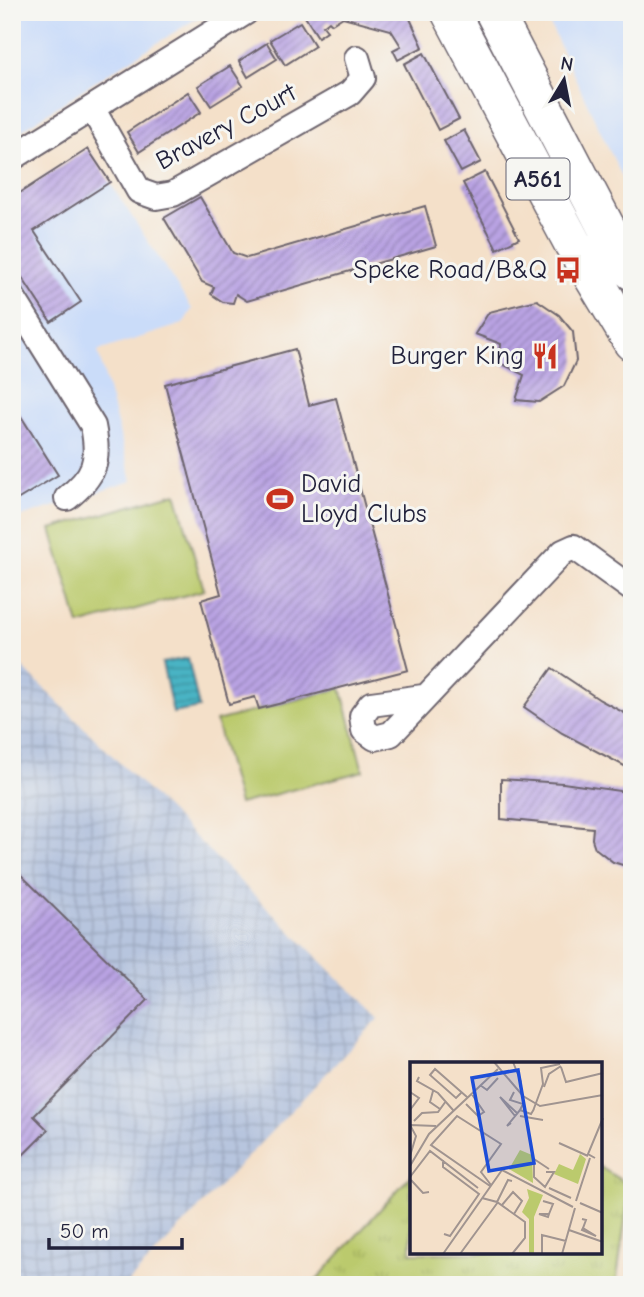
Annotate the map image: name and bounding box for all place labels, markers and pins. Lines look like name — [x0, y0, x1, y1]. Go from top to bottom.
place label: Speke Road/B&Q — [353, 255, 547, 285]
bus stop icon: Speke Road/B&Q — [553, 255, 583, 285]
place label: Burger King — [391, 341, 524, 371]
restaurant icon: Burger King — [530, 341, 560, 371]
place label: David Lloyd Clubs — [301, 469, 427, 529]
sports icon: David Lloyd Clubs — [265, 484, 295, 514]

